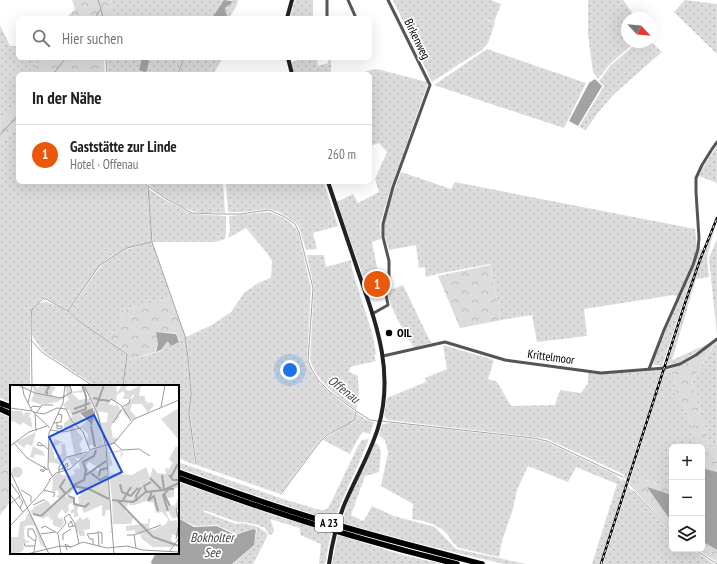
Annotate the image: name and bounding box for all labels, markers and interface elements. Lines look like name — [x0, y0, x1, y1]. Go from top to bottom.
north arrow — [621, 12, 657, 48]
search box — [16, 16, 372, 60]
street label: Birkenweg — [401, 16, 434, 62]
icon: search — [30, 27, 52, 49]
text: Hier suchen — [62, 29, 123, 48]
text: In der Nähe — [32, 87, 102, 109]
text: Gaststätte zur Linde — [70, 137, 177, 156]
text: 1 — [42, 146, 48, 163]
text: 260 m — [327, 146, 356, 163]
text: Hotel · Offenau — [70, 156, 138, 173]
pin: 1 — [364, 269, 390, 299]
place label: OIL — [397, 325, 412, 340]
marker: OIL — [384, 328, 394, 338]
street label: Krittelmoor — [527, 346, 576, 367]
your location — [280, 360, 300, 380]
water label: Offenau — [324, 372, 364, 408]
inset map — [10, 385, 179, 554]
map controls — [669, 444, 705, 552]
button: + — [669, 444, 705, 480]
button: − — [669, 480, 705, 516]
road number: A 23 — [315, 514, 343, 532]
button: layers — [669, 516, 705, 552]
water label: Bokholter See — [190, 529, 236, 561]

